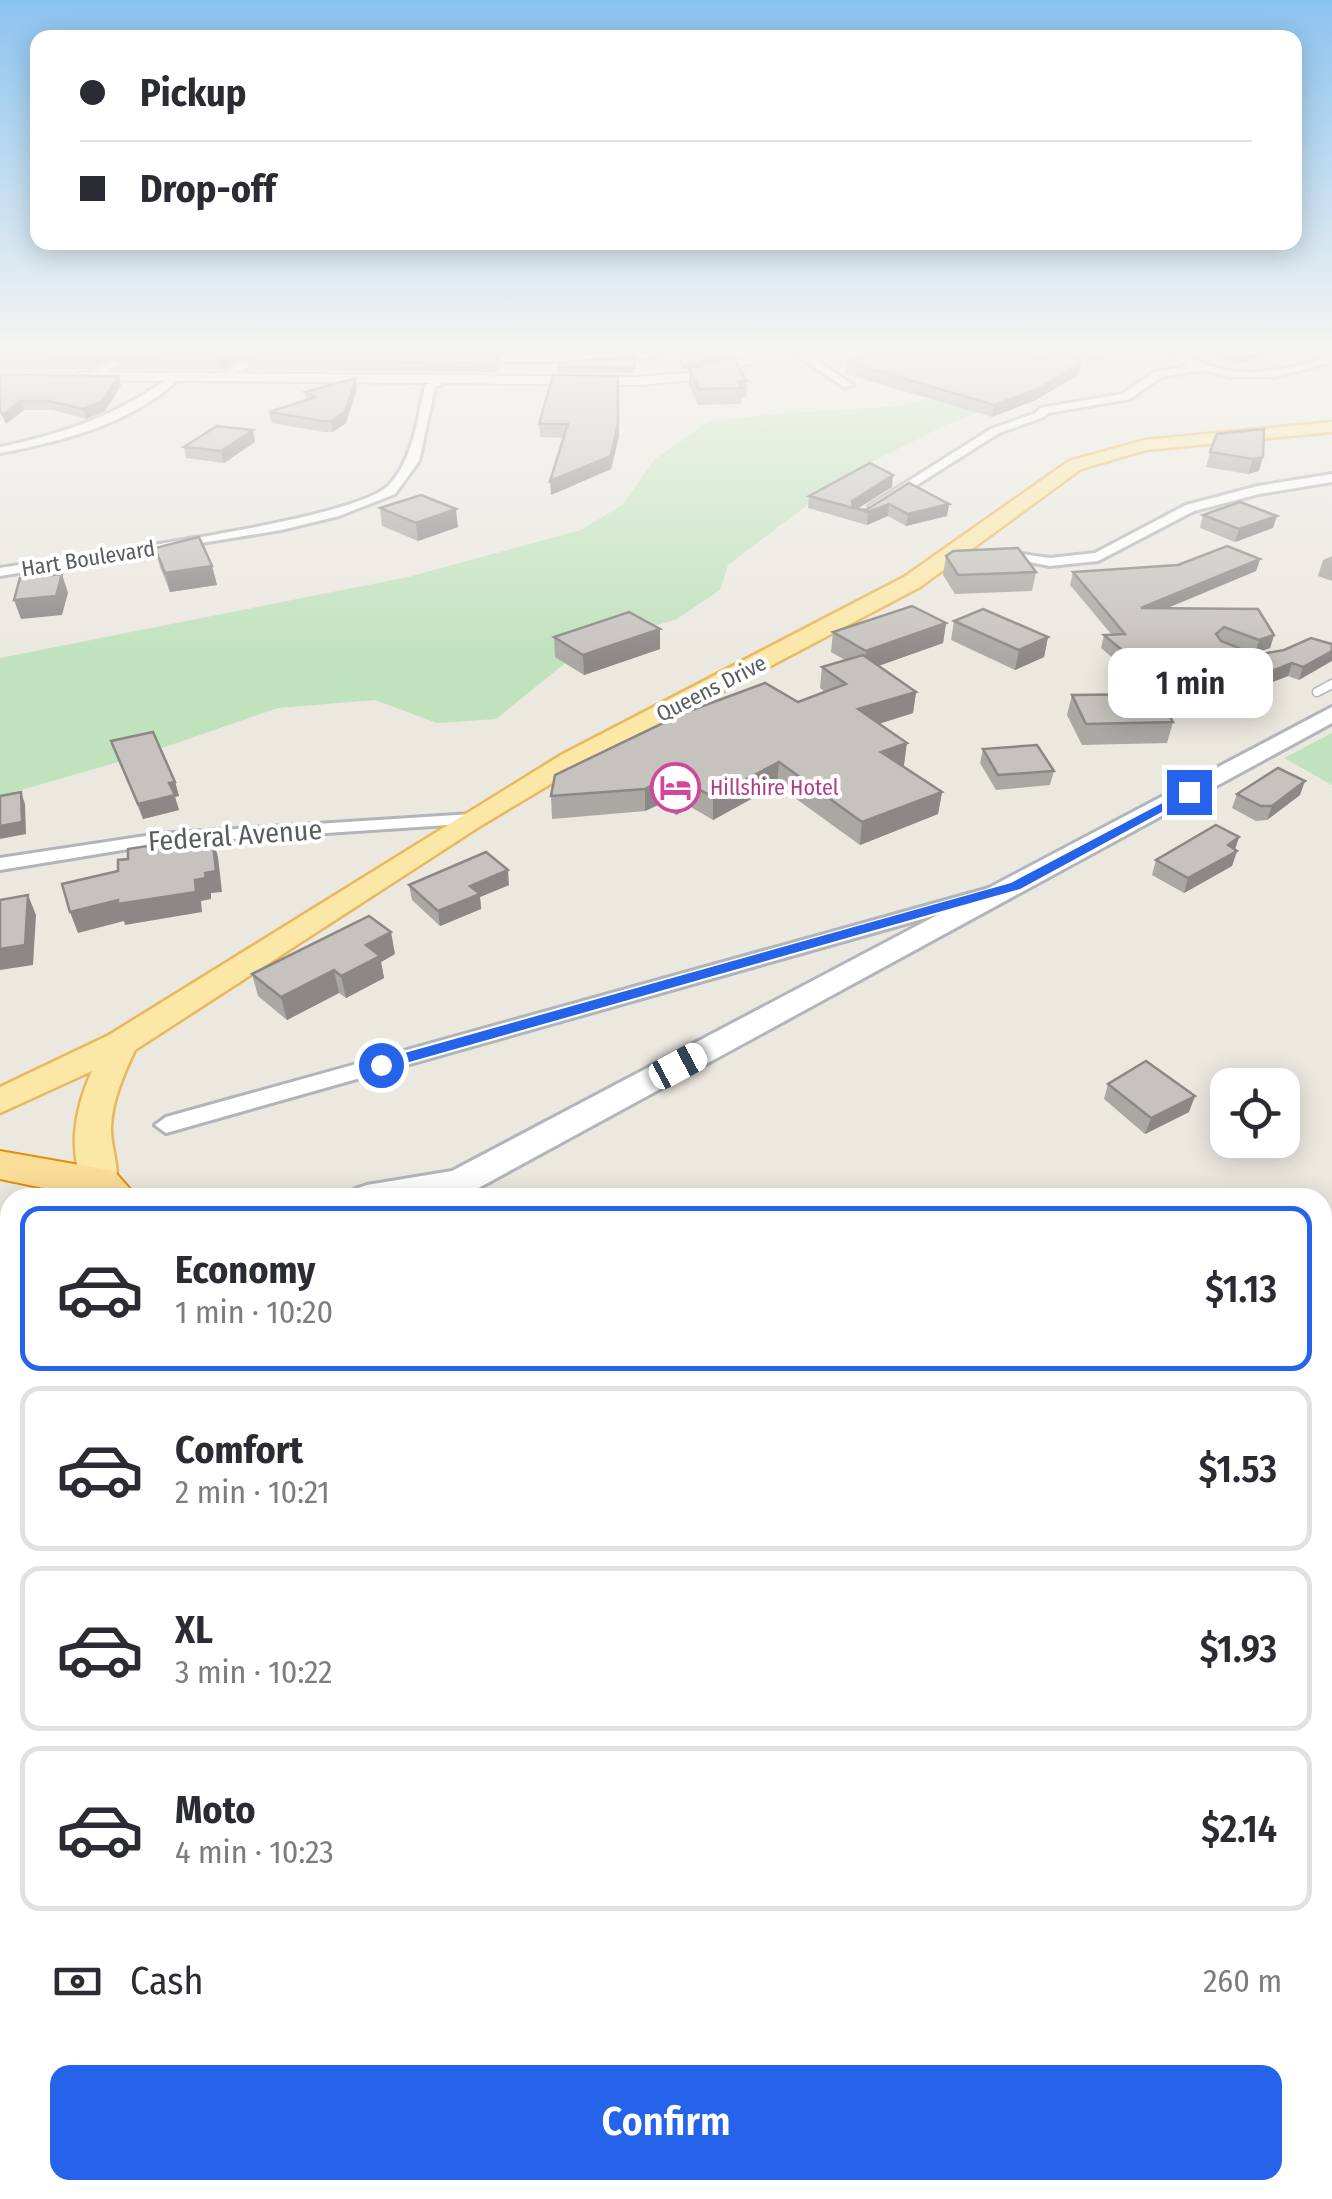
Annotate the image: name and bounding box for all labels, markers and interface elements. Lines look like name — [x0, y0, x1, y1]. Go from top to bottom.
text: Pickup — [140, 70, 246, 116]
text: Drop-off — [140, 166, 276, 212]
street label: Hart Boulevard — [19, 535, 157, 582]
callout: 1 min — [1106, 647, 1272, 717]
street label: Queens Drive — [652, 649, 771, 728]
text: 1 min — [1156, 664, 1225, 702]
hotel icon: Hillshire Hotel — [649, 761, 701, 813]
route end — [1167, 770, 1212, 815]
place label: Hillshire Hotel — [710, 774, 839, 801]
street label: Federal Avenue — [147, 813, 323, 858]
car — [644, 1039, 712, 1093]
route start — [359, 1043, 404, 1088]
map controls — [1210, 1068, 1300, 1158]
button: locate — [1210, 1068, 1300, 1158]
icon: car — [55, 1244, 145, 1334]
text: Economy — [175, 1247, 315, 1293]
text: $1.13 — [1205, 1266, 1277, 1312]
text: 1 min · 10:20 — [175, 1293, 333, 1331]
icon: car — [55, 1424, 145, 1514]
text: Comfort — [175, 1427, 303, 1473]
text: $1.53 — [1199, 1446, 1277, 1492]
text: 2 min · 10:21 — [175, 1473, 330, 1511]
icon: car — [55, 1604, 145, 1694]
text: XL — [175, 1607, 213, 1653]
text: $1.93 — [1200, 1626, 1277, 1672]
text: 3 min · 10:22 — [175, 1653, 332, 1691]
icon: car — [55, 1784, 145, 1874]
text: Moto — [175, 1787, 256, 1833]
text: $2.14 — [1201, 1806, 1277, 1852]
text: 4 min · 10:23 — [175, 1833, 334, 1871]
icon: cash — [50, 1954, 105, 2009]
text: Cash — [130, 1958, 204, 2004]
text: 260 m — [1203, 1962, 1282, 2000]
button: Confirm — [50, 2065, 1282, 2180]

